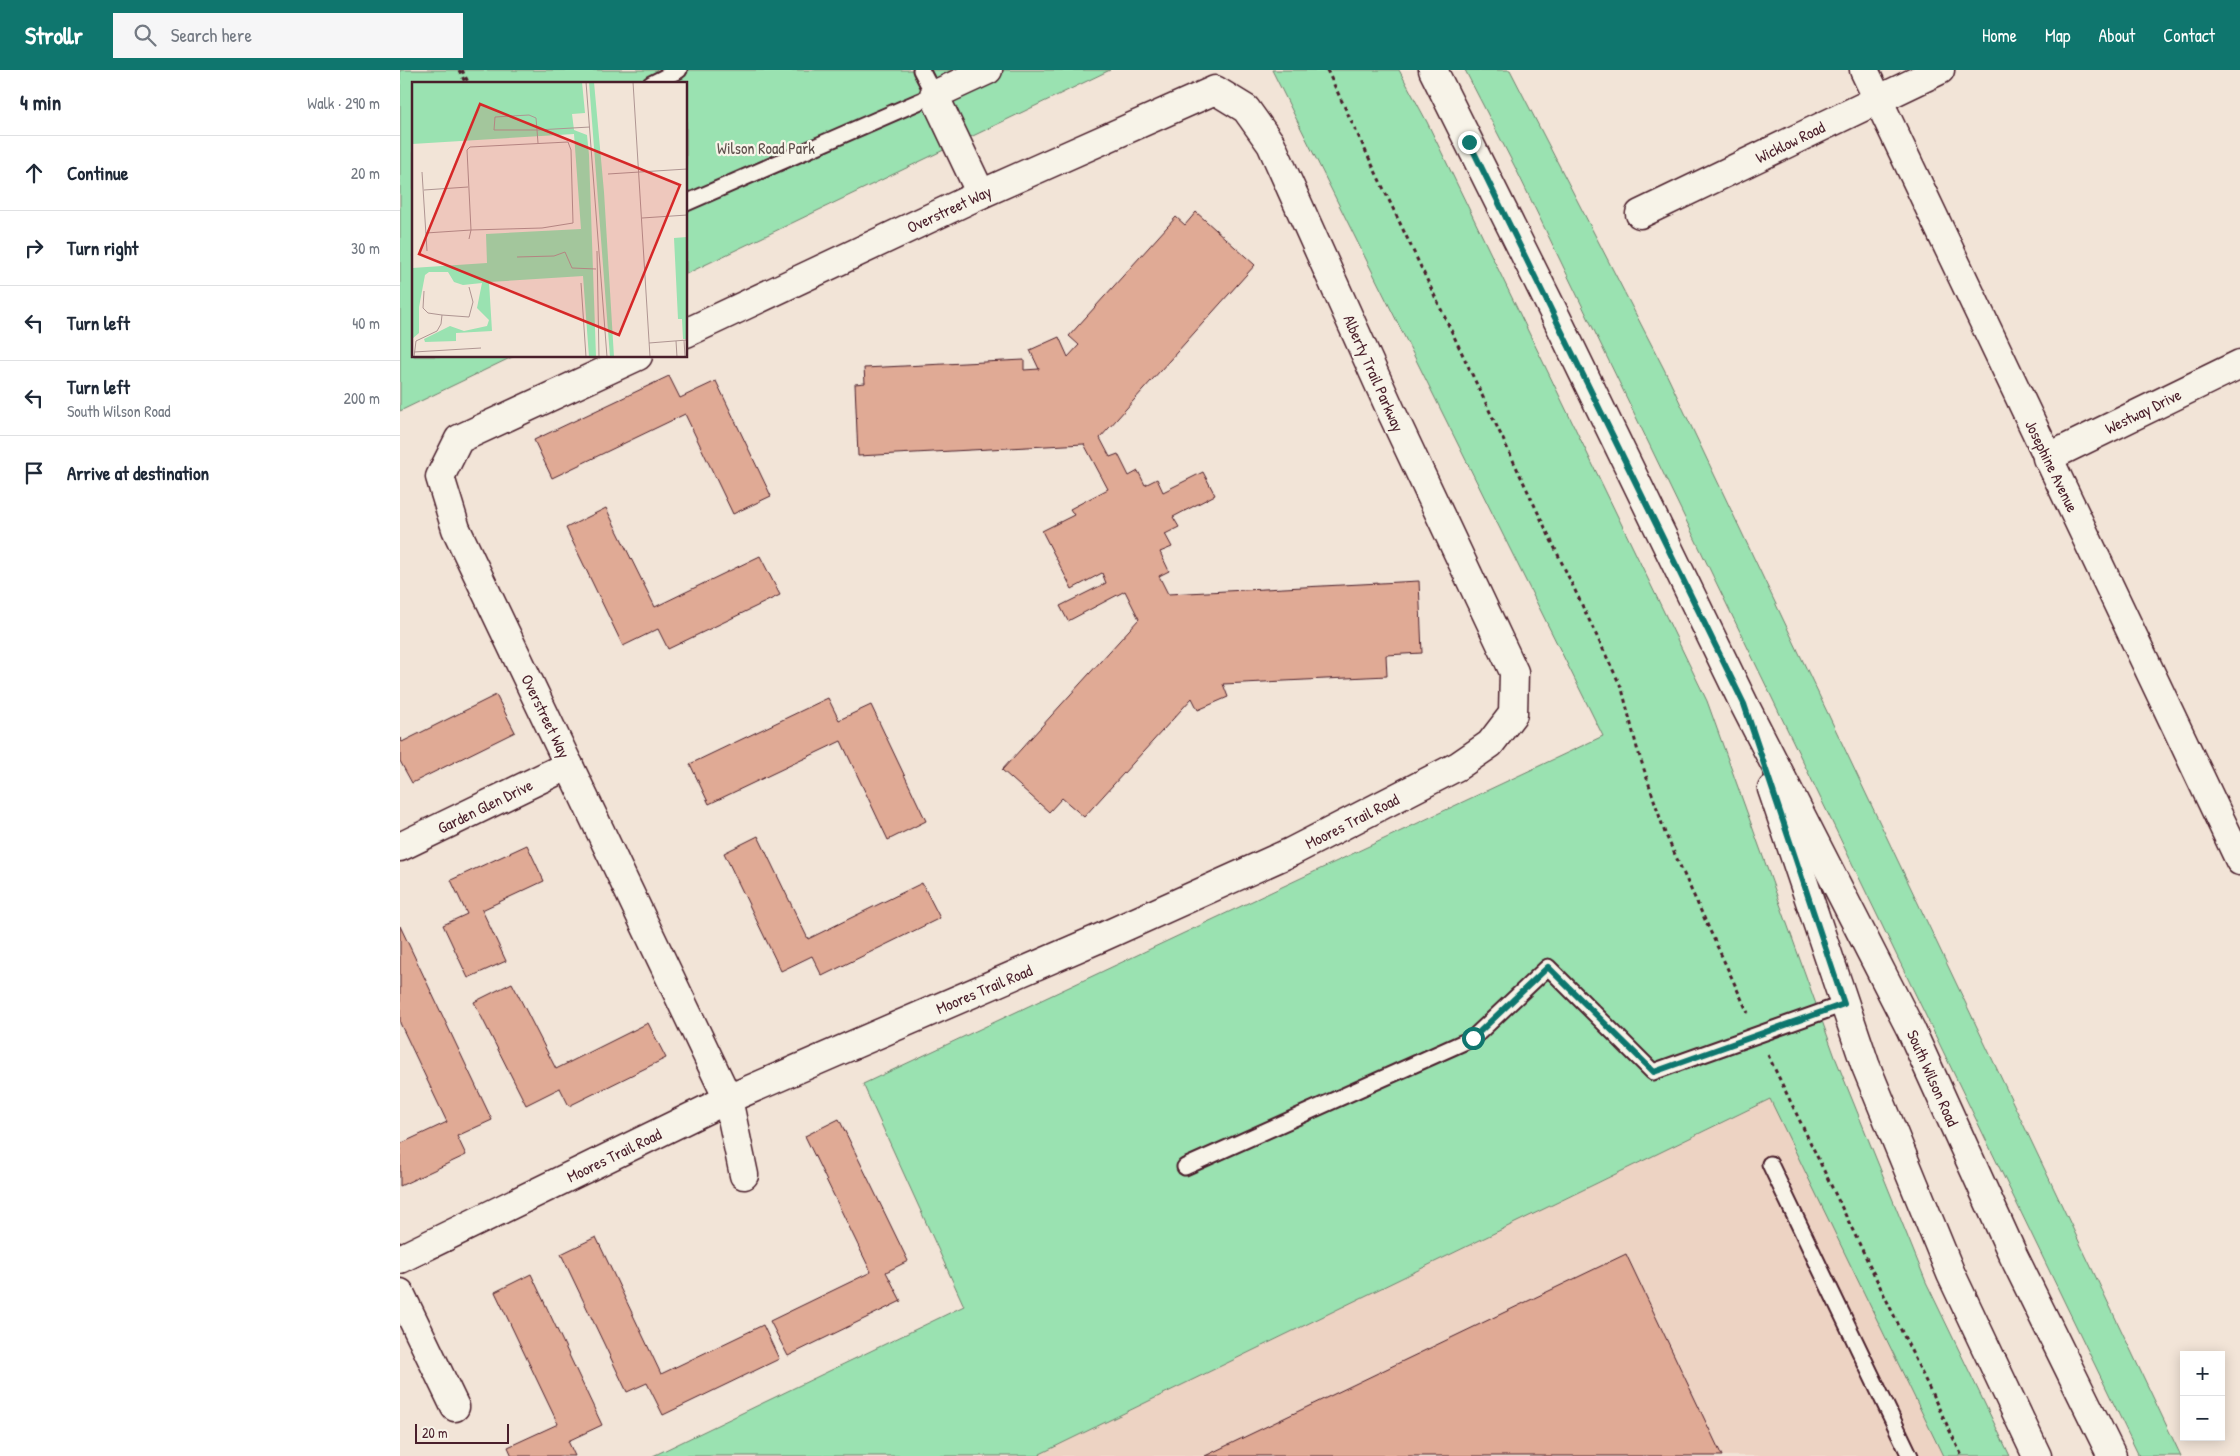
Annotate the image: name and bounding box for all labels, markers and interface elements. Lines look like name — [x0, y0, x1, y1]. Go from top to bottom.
search box — [113, 13, 463, 58]
text: Strollr — [25, 19, 83, 51]
icon: search — [131, 21, 159, 49]
text: Search here — [171, 22, 252, 48]
text: Home — [1982, 23, 2017, 48]
text: Map — [2045, 23, 2070, 48]
text: About — [2098, 23, 2135, 48]
text: Contact — [2163, 23, 2215, 48]
inset map — [412, 82, 688, 358]
text: 4 min — [20, 88, 61, 117]
text: Walk · 290 m — [307, 92, 380, 114]
street label: Wicklow Road — [1752, 116, 1828, 168]
route end — [1458, 131, 1481, 154]
park label: Wilson Road Park — [717, 137, 815, 159]
icon: ahead — [20, 159, 48, 187]
text: Continue — [67, 160, 128, 186]
text: 20 m — [351, 162, 380, 184]
street label: Overstreet Way — [903, 180, 995, 238]
icon: right — [20, 234, 48, 262]
text: Turn right — [67, 235, 138, 261]
text: 30 m — [351, 237, 380, 259]
icon: left — [20, 309, 48, 337]
text: Turn left — [67, 310, 130, 336]
street label: Alberty Trail Parkway — [1338, 311, 1410, 435]
text: 40 m — [352, 312, 380, 334]
text: Turn left — [67, 374, 130, 400]
street label: Westway Drive — [2101, 383, 2185, 439]
icon: left — [20, 384, 48, 412]
text: 200 m — [344, 387, 380, 409]
text: South Wilson Road — [67, 400, 171, 422]
street label: Josephine Avenue — [2020, 416, 2084, 516]
icon: arrive — [20, 459, 48, 487]
text: Arrive at destination — [67, 460, 209, 486]
street label: Overstreet Way — [516, 671, 576, 762]
street label: Garden Glen Drive — [434, 773, 537, 838]
street label: Moores Trail Road — [1301, 788, 1403, 854]
street label: Moores Trail Road — [933, 959, 1035, 1019]
street label: South Wilson Road — [1902, 1026, 1964, 1130]
route start — [1462, 1027, 1485, 1050]
street label: Moores Trail Road — [563, 1123, 665, 1187]
map controls — [2180, 1351, 2225, 1441]
button: + — [2180, 1351, 2225, 1396]
button: − — [2180, 1396, 2225, 1441]
scale bar — [415, 1421, 509, 1444]
text: 20 m — [422, 1423, 448, 1442]

